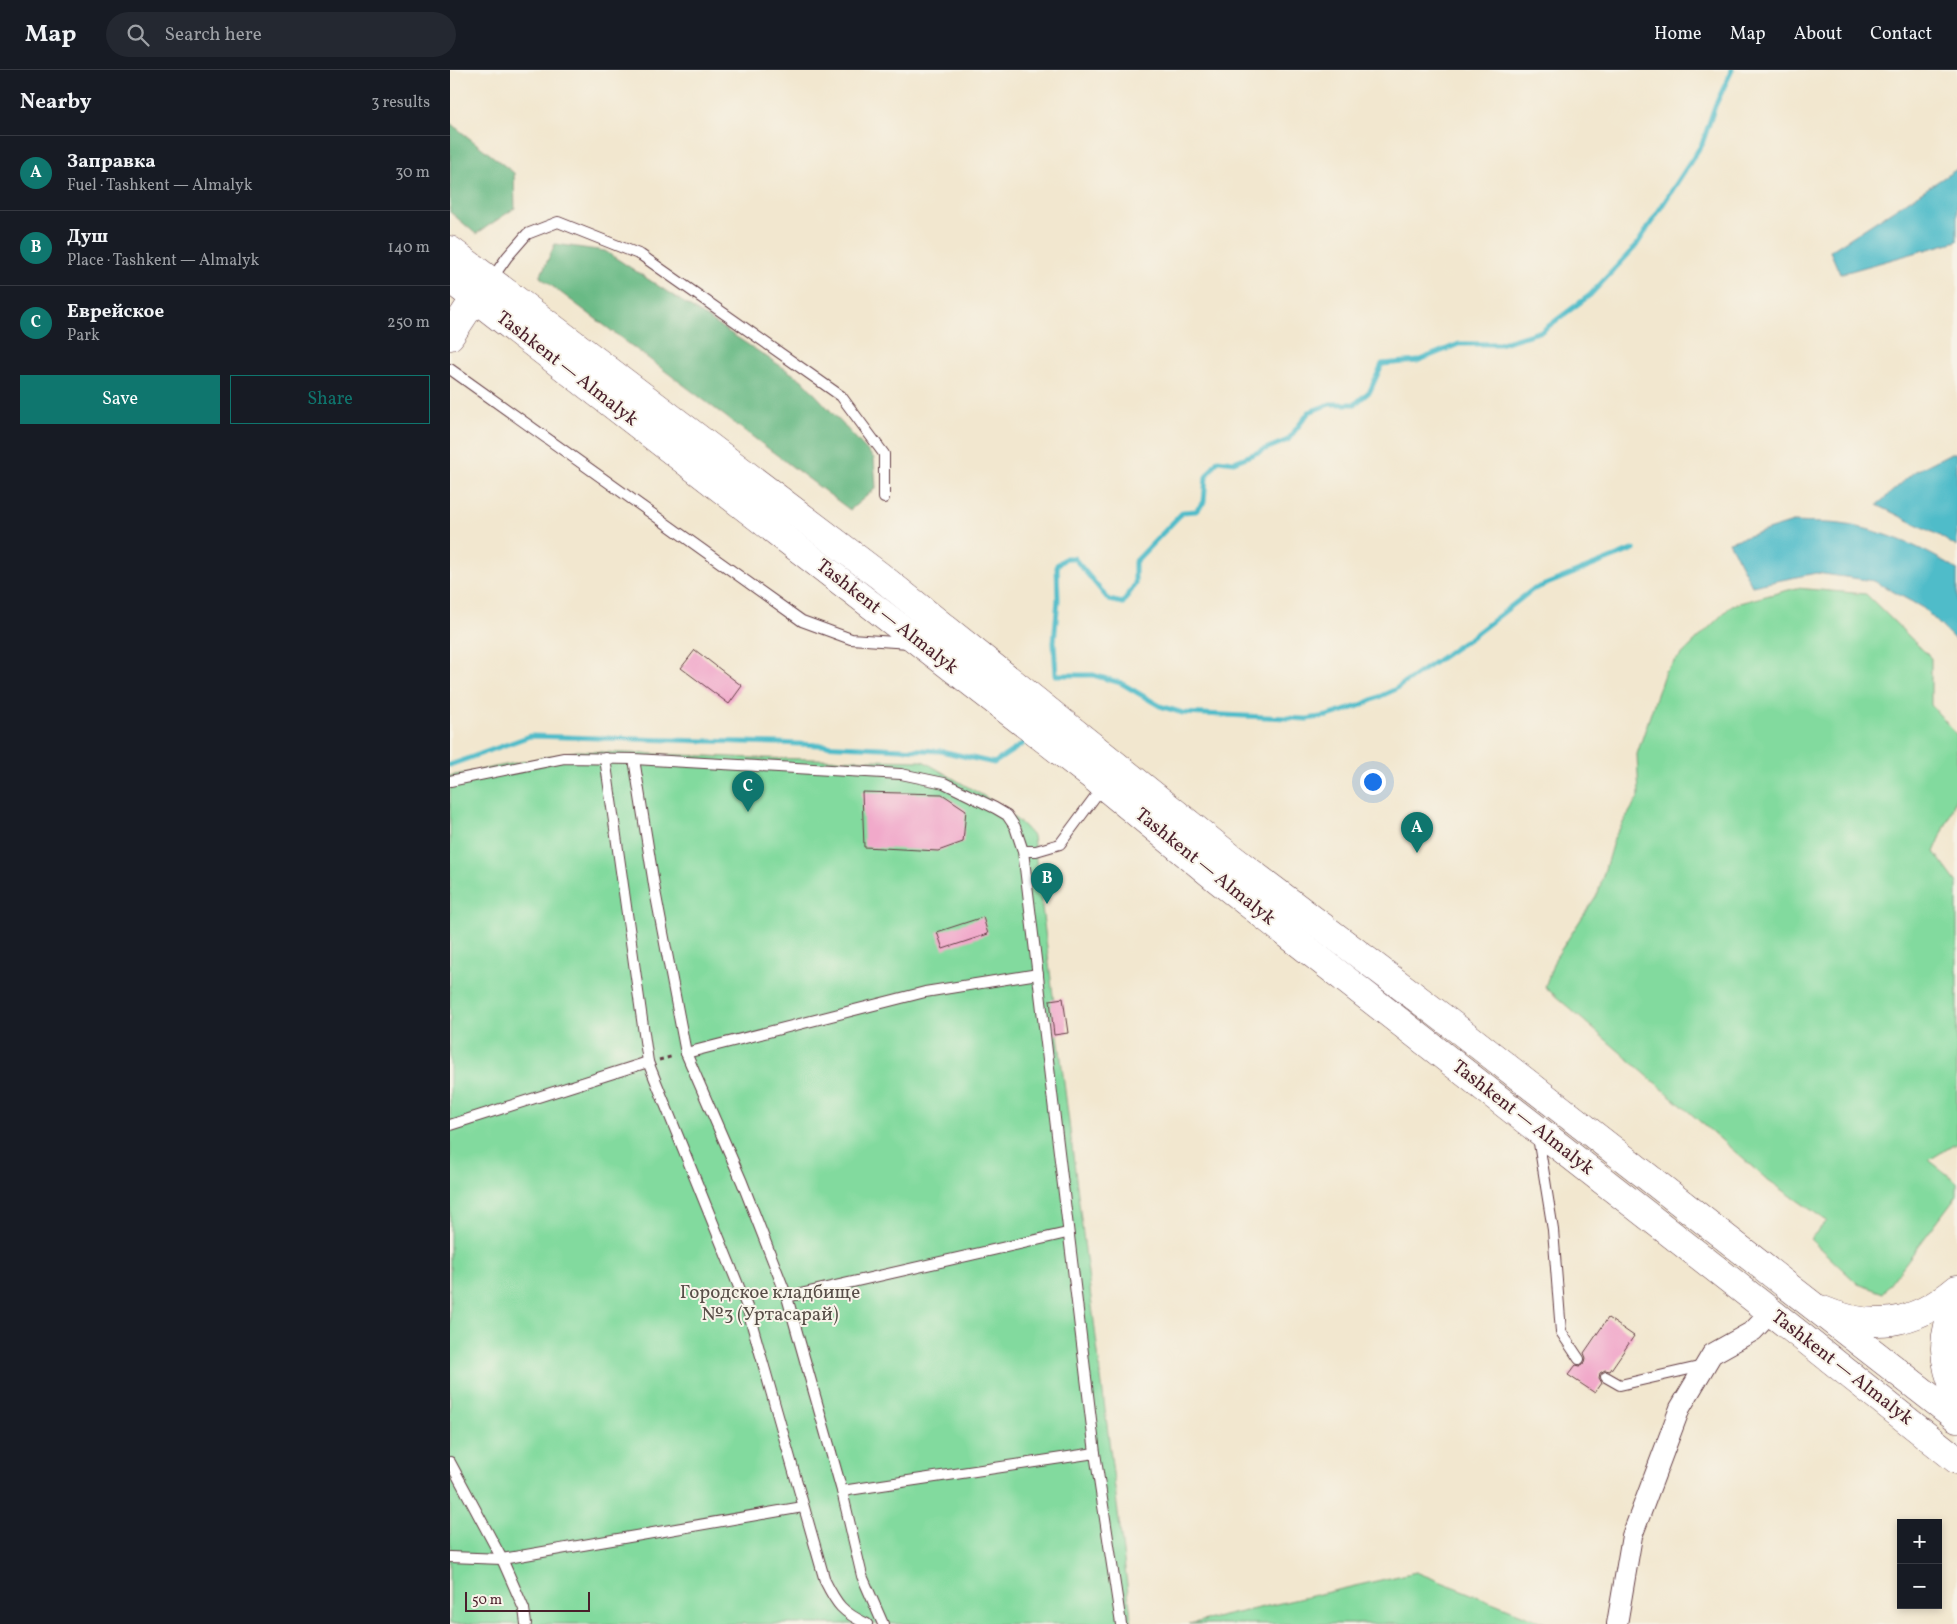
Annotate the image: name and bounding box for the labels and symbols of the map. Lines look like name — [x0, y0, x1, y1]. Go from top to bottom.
street label: Tashkent — Almalyk — [490, 305, 644, 433]
street label: Tashkent — Almalyk — [810, 553, 964, 681]
your location — [1360, 769, 1386, 795]
pin: C — [732, 771, 764, 812]
street label: Tashkent — Almalyk — [1129, 802, 1281, 932]
pin: A — [1401, 812, 1433, 853]
pin: B — [1031, 863, 1063, 904]
street label: Tashkent — Almalyk — [1446, 1054, 1600, 1182]
park label: Городское кладбище №3 (Уртасарай) — [680, 1280, 860, 1328]
street label: Tashkent — Almalyk — [1765, 1304, 1919, 1432]
scale bar — [465, 1589, 590, 1612]

